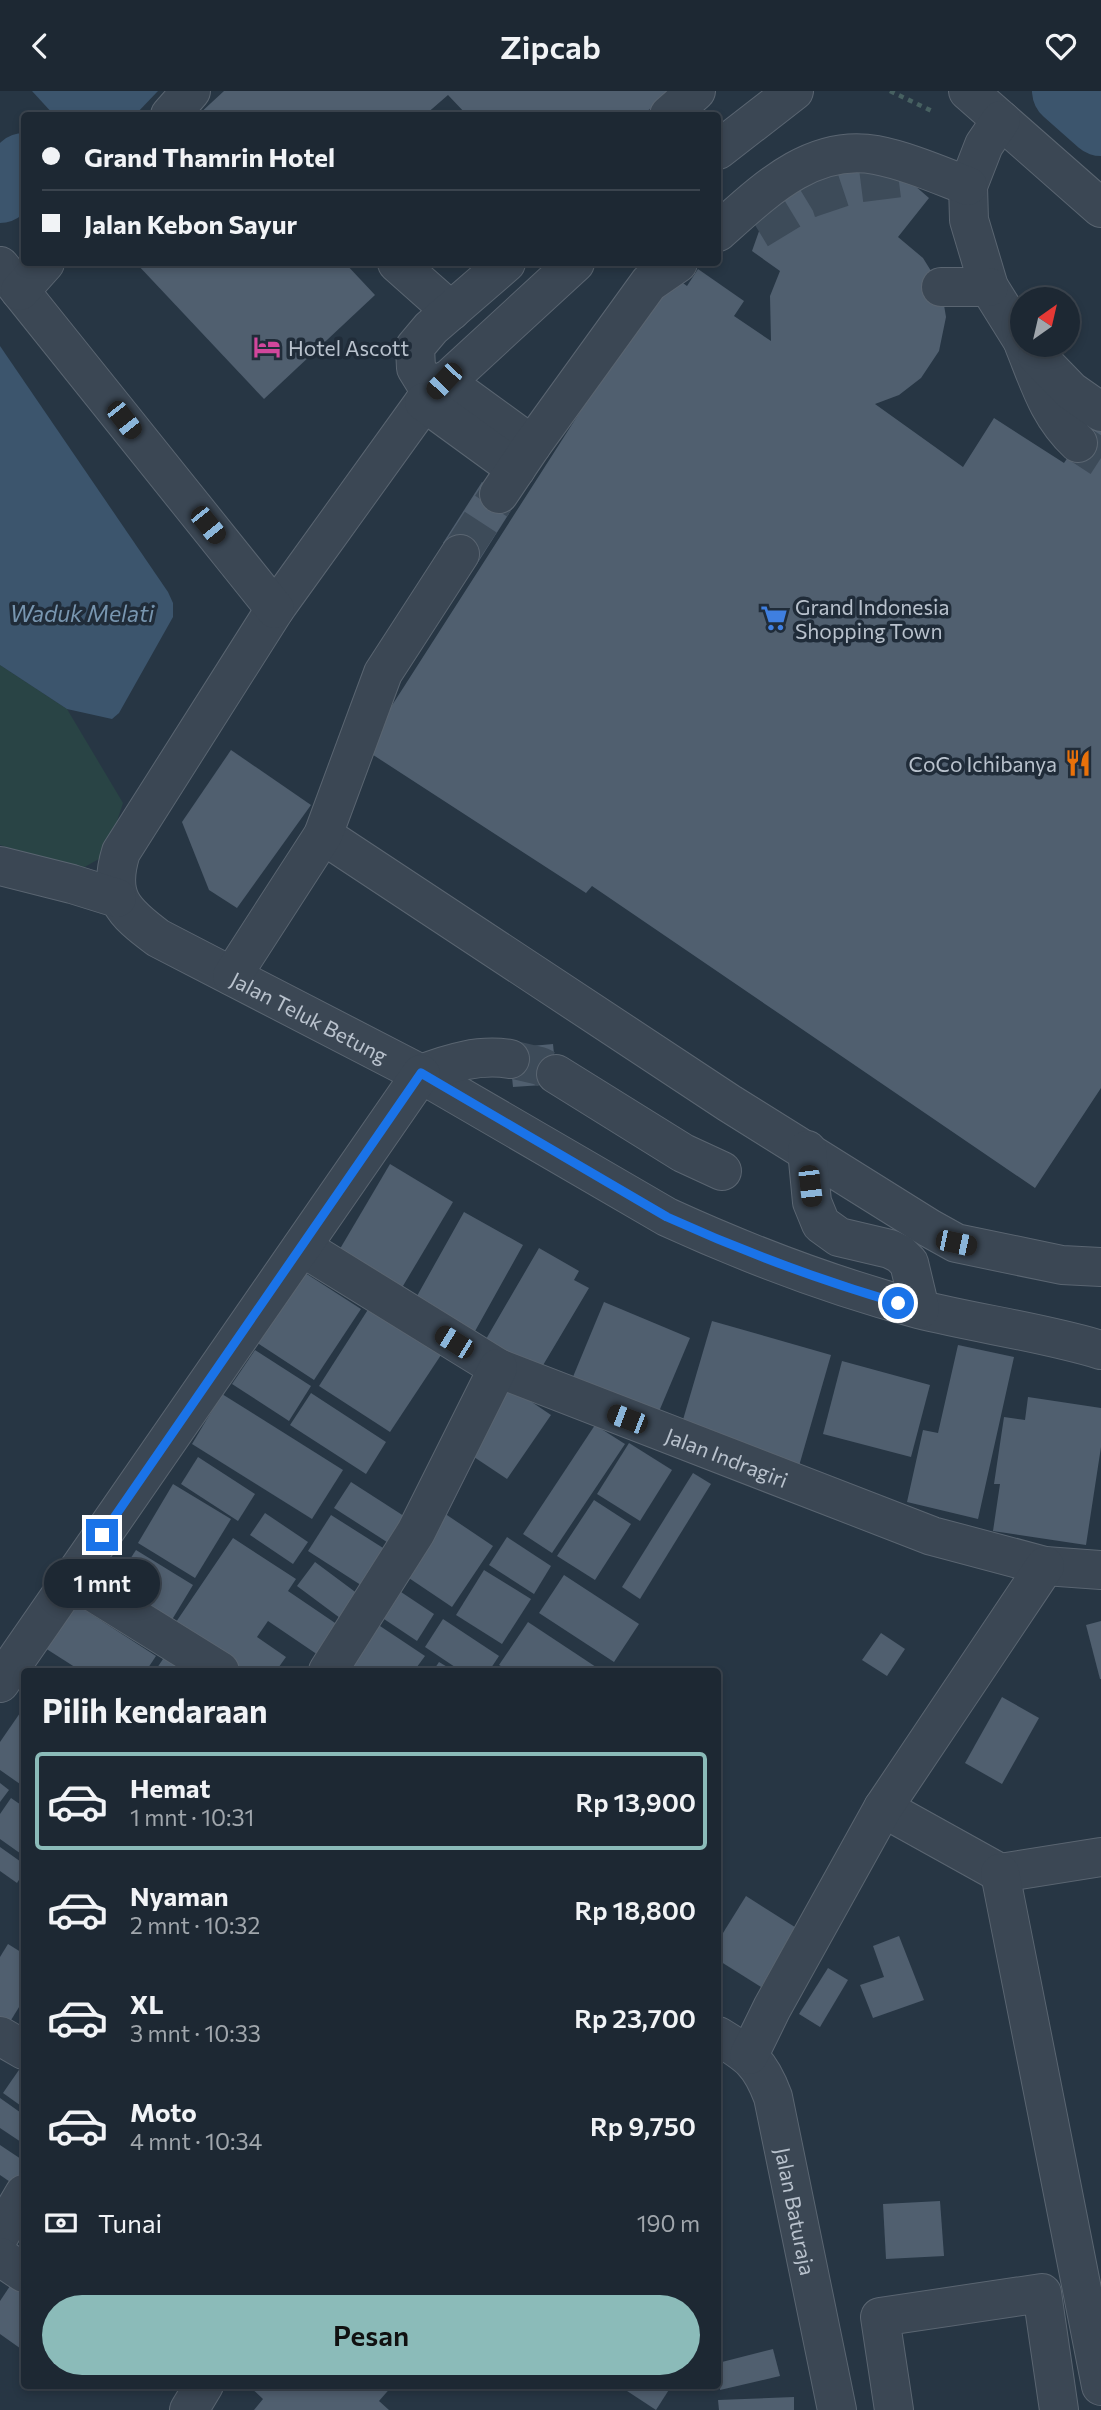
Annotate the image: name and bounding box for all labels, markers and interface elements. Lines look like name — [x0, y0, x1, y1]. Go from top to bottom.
text: Zipcab — [500, 26, 601, 66]
icon: back — [21, 27, 59, 65]
icon: heart — [1042, 27, 1080, 65]
text: Grand Thamrin Hotel — [84, 141, 335, 172]
text: Jalan Kebon Sayur — [84, 208, 297, 239]
north arrow — [1010, 287, 1080, 357]
map controls — [1010, 287, 1080, 357]
hotel icon: Hotel Ascott — [252, 332, 282, 362]
place label: Hotel Ascott — [288, 335, 409, 360]
car — [422, 359, 467, 403]
car — [103, 397, 146, 443]
car — [187, 502, 230, 548]
place label: Grand Indonesia Shopping Town — [795, 594, 949, 643]
water label: Waduk Melati — [10, 599, 155, 627]
supermarket icon: Grand Indonesia Shopping Town — [759, 603, 789, 633]
restaurant icon: CoCo Ichibanya — [1063, 748, 1093, 778]
place label: CoCo Ichibanya — [909, 751, 1057, 776]
street label: Jalan Teluk Betung — [227, 966, 392, 1067]
car — [798, 1164, 823, 1208]
car — [934, 1228, 979, 1258]
route start — [882, 1287, 914, 1319]
car — [431, 1322, 478, 1362]
car — [604, 1402, 651, 1436]
street label: Jalan Indragiri — [662, 1422, 792, 1492]
route end — [86, 1519, 118, 1551]
callout: 1 mnt — [44, 1559, 160, 1609]
text: 1 mnt — [73, 1569, 131, 1597]
text: Pilih kendaraan — [42, 1690, 268, 1730]
icon: car — [46, 1770, 109, 1833]
text: Hemat — [130, 1772, 211, 1803]
text: Rp 13,900 — [575, 1786, 696, 1817]
text: 1 mnt · 10:31 — [130, 1803, 254, 1831]
icon: car — [46, 1878, 109, 1941]
text: Nyaman — [130, 1880, 229, 1911]
text: Rp 18,800 — [574, 1894, 696, 1925]
text: 2 mnt · 10:32 — [130, 1911, 260, 1939]
icon: car — [46, 1986, 109, 2049]
text: XL — [130, 1988, 164, 2019]
text: Rp 23,700 — [574, 2002, 696, 2033]
text: 3 mnt · 10:33 — [130, 2019, 261, 2047]
icon: car — [46, 2094, 109, 2157]
text: Moto — [130, 2096, 197, 2127]
text: Rp 9,750 — [590, 2110, 696, 2141]
text: 4 mnt · 10:34 — [130, 2127, 262, 2155]
street label: Jalan Baturaja — [771, 2145, 822, 2277]
icon: cash — [42, 2204, 80, 2242]
text: Tunai — [98, 2207, 162, 2238]
text: 190 m — [637, 2209, 700, 2237]
button: Pesan — [42, 2295, 700, 2375]

